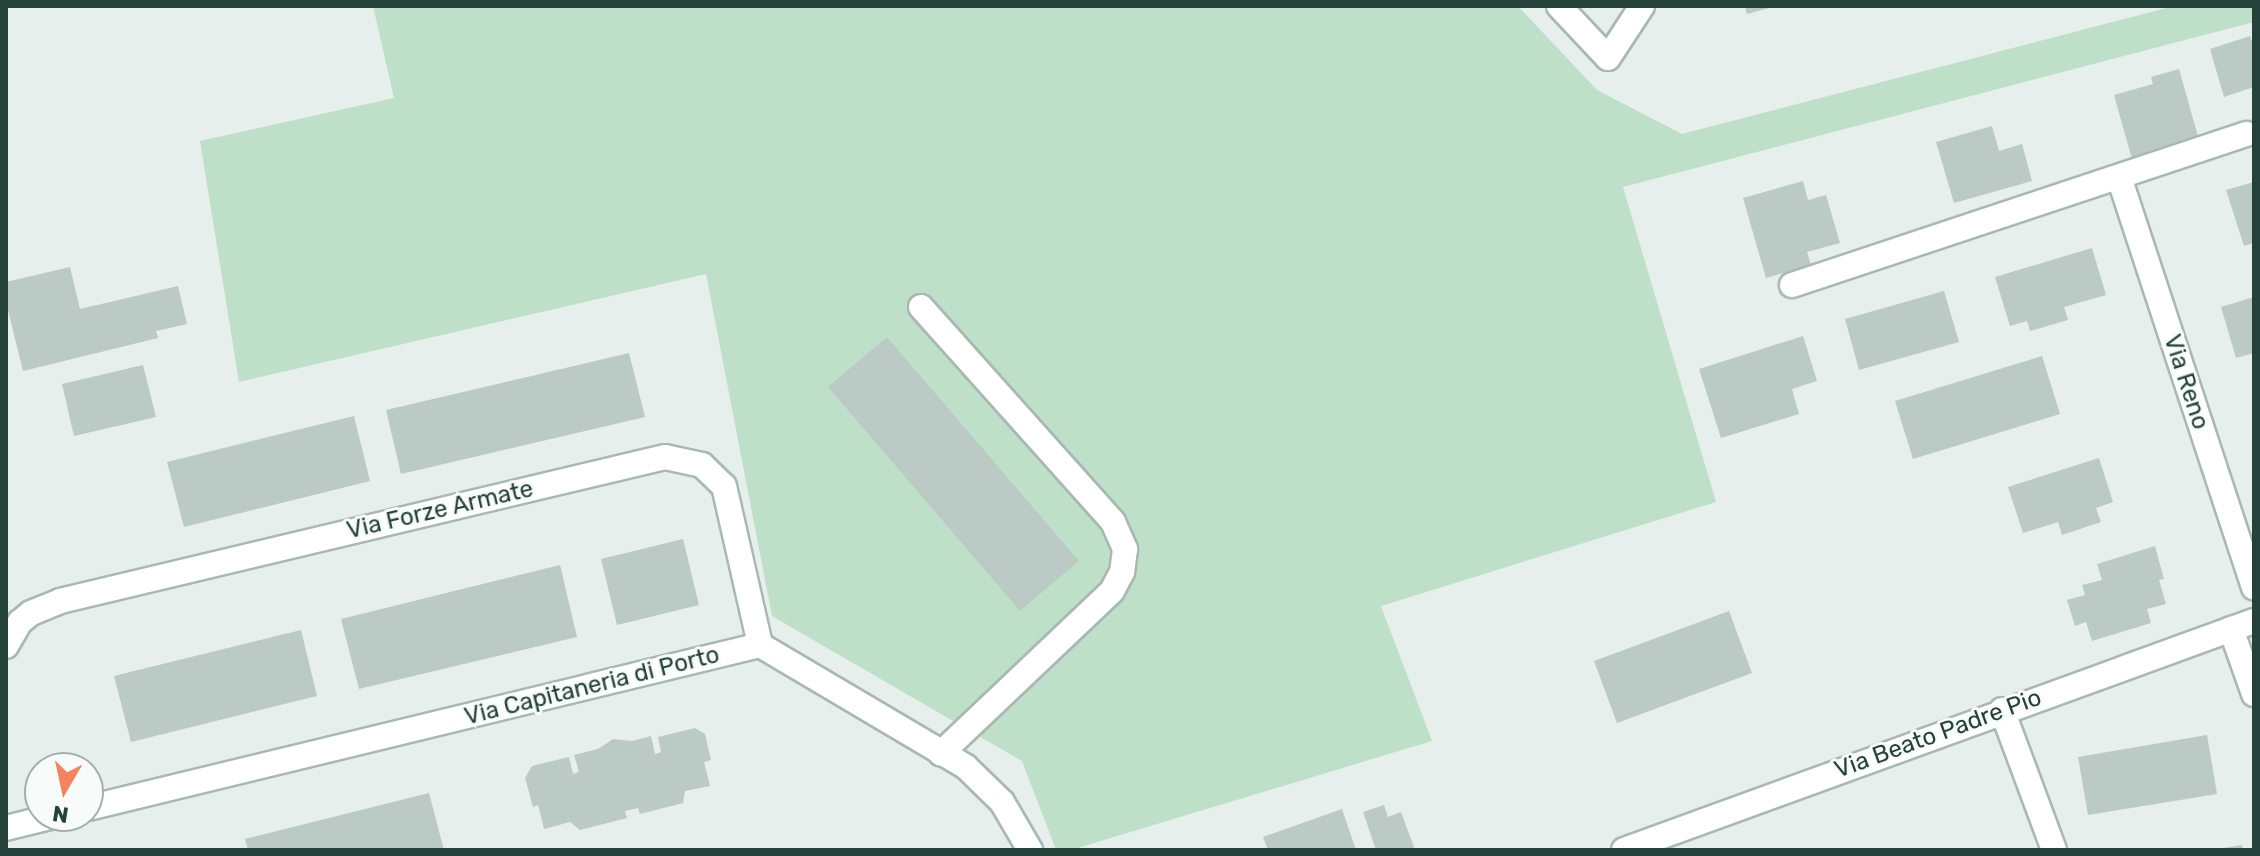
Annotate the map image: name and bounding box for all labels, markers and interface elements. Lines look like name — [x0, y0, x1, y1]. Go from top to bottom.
street label: Via Reno — [2157, 331, 2215, 433]
street label: Via Forze Armate — [344, 474, 536, 546]
street label: Via Capitaneria di Porto — [461, 640, 723, 732]
street label: Via Beato Padre Pio — [1831, 683, 2045, 785]
north arrow — [24, 752, 104, 832]
text: N — [51, 800, 70, 829]

